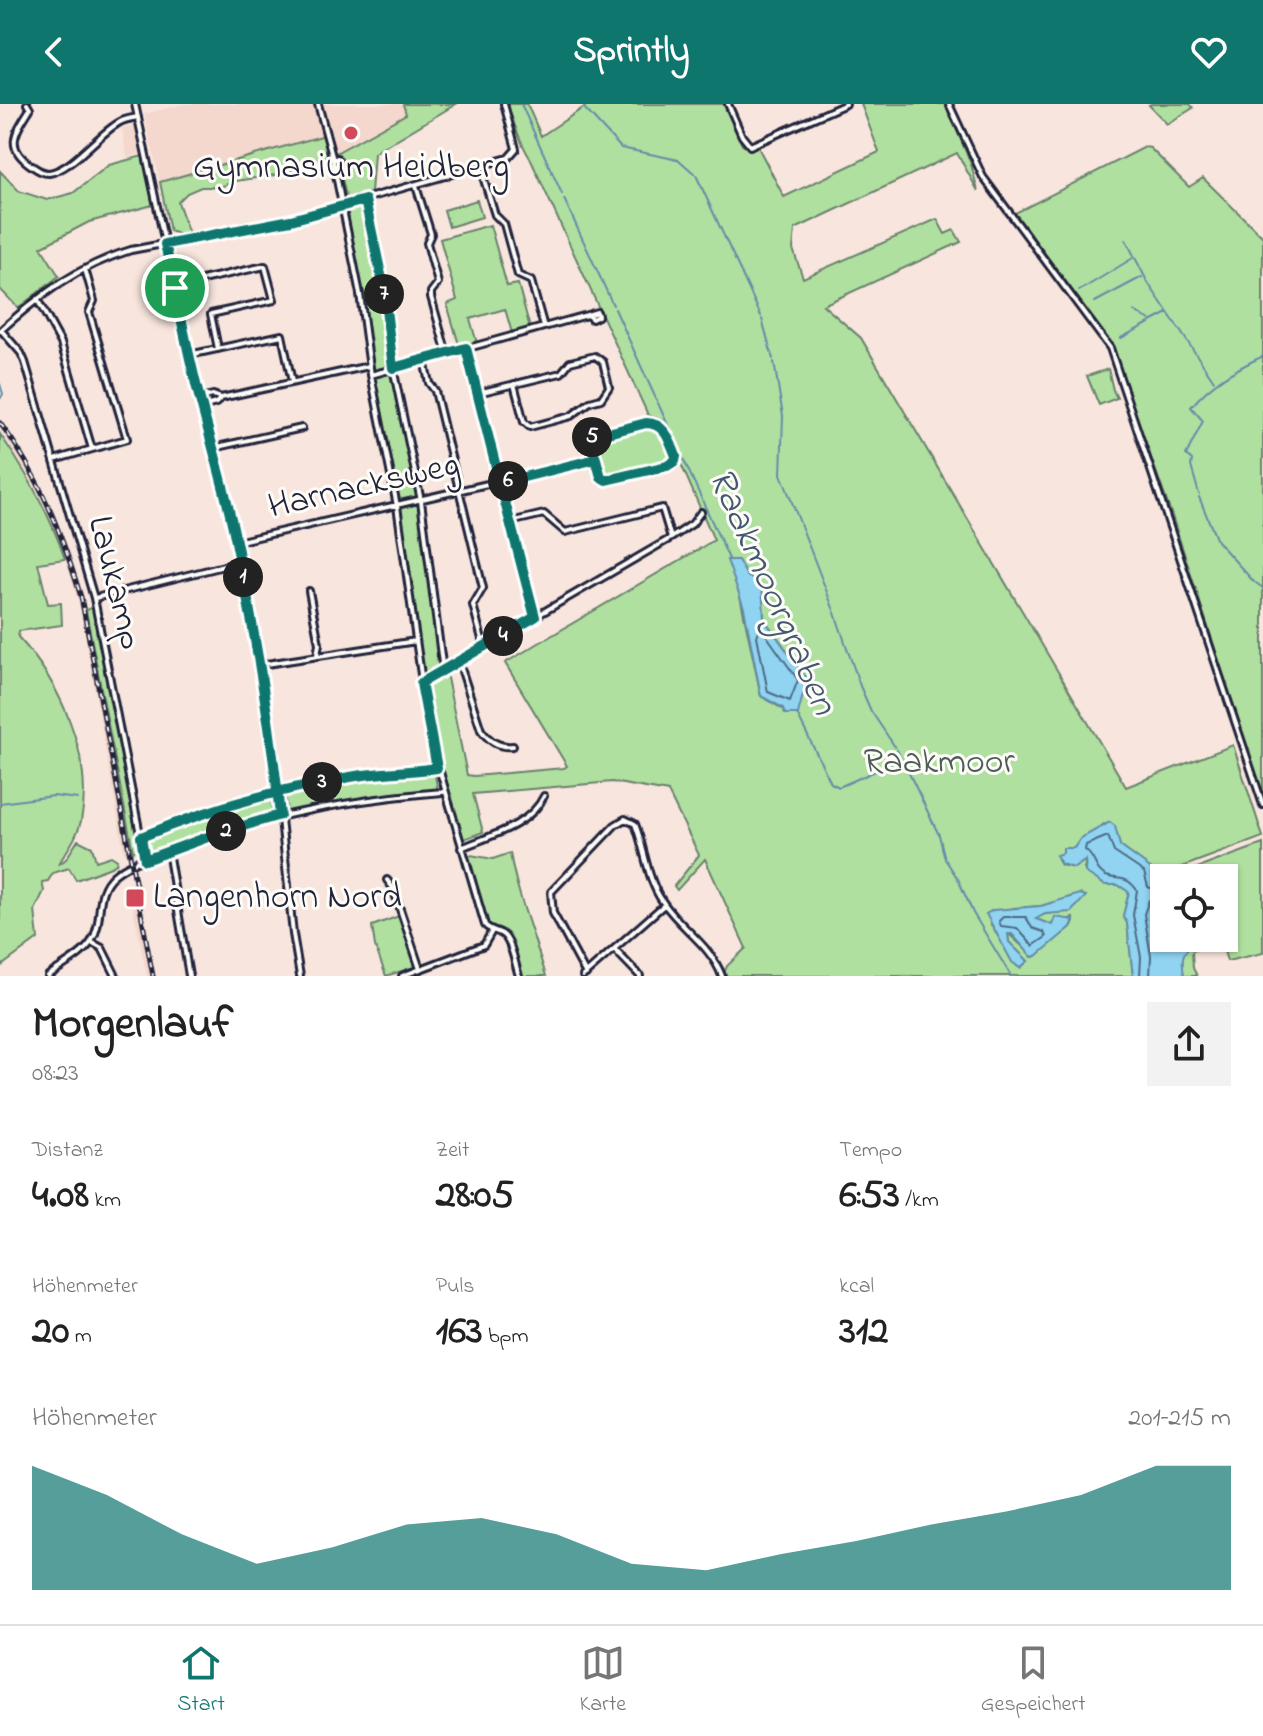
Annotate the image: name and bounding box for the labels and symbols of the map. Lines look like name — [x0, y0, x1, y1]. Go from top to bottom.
marker: Gymnasium Heidberg — [342, 124, 360, 142]
place label: Gymnasium Heidberg — [193, 142, 509, 195]
pin — [141, 254, 209, 322]
pin: 7 — [364, 274, 404, 314]
pin: 5 — [572, 417, 612, 457]
street label: Harnacksweg — [263, 439, 465, 535]
water label: Raakmoorgraben — [692, 460, 851, 725]
pin: 6 — [488, 461, 528, 501]
street label: Laukamp — [72, 511, 156, 655]
pin: 1 — [223, 557, 263, 597]
pin: 4 — [483, 616, 523, 656]
park label: Raakmoor — [863, 737, 1015, 790]
pin: 3 — [302, 762, 342, 802]
pin: 2 — [206, 811, 246, 851]
place label: Langenhorn Nord — [153, 872, 402, 925]
marker: Langenhorn Nord — [124, 887, 146, 909]

